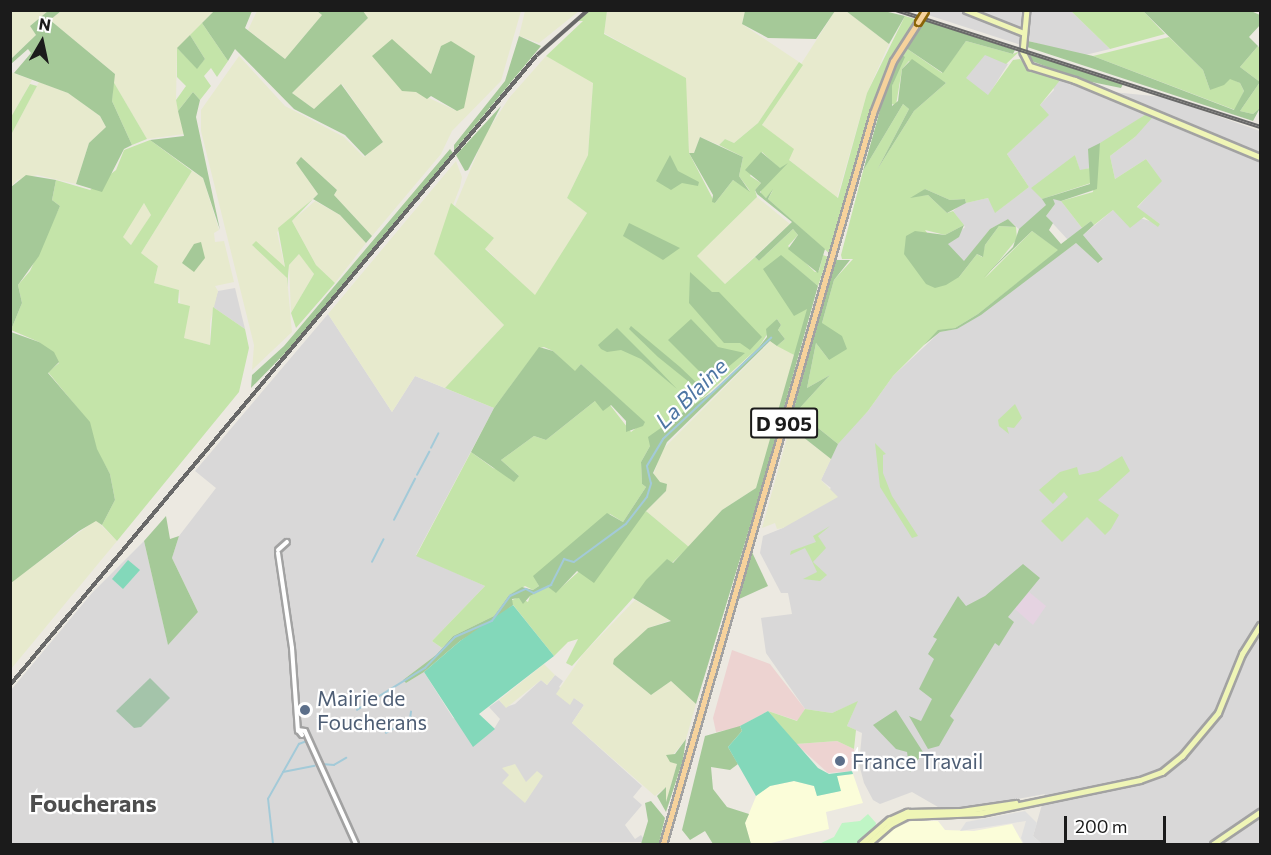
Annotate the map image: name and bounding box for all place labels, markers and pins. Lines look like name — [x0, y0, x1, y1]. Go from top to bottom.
place label: Mairie de Foucherans — [317, 685, 427, 735]
marker: Mairie de Foucherans — [298, 703, 312, 717]
place label: France Travail — [852, 748, 983, 774]
marker: France Travail — [833, 754, 847, 768]

